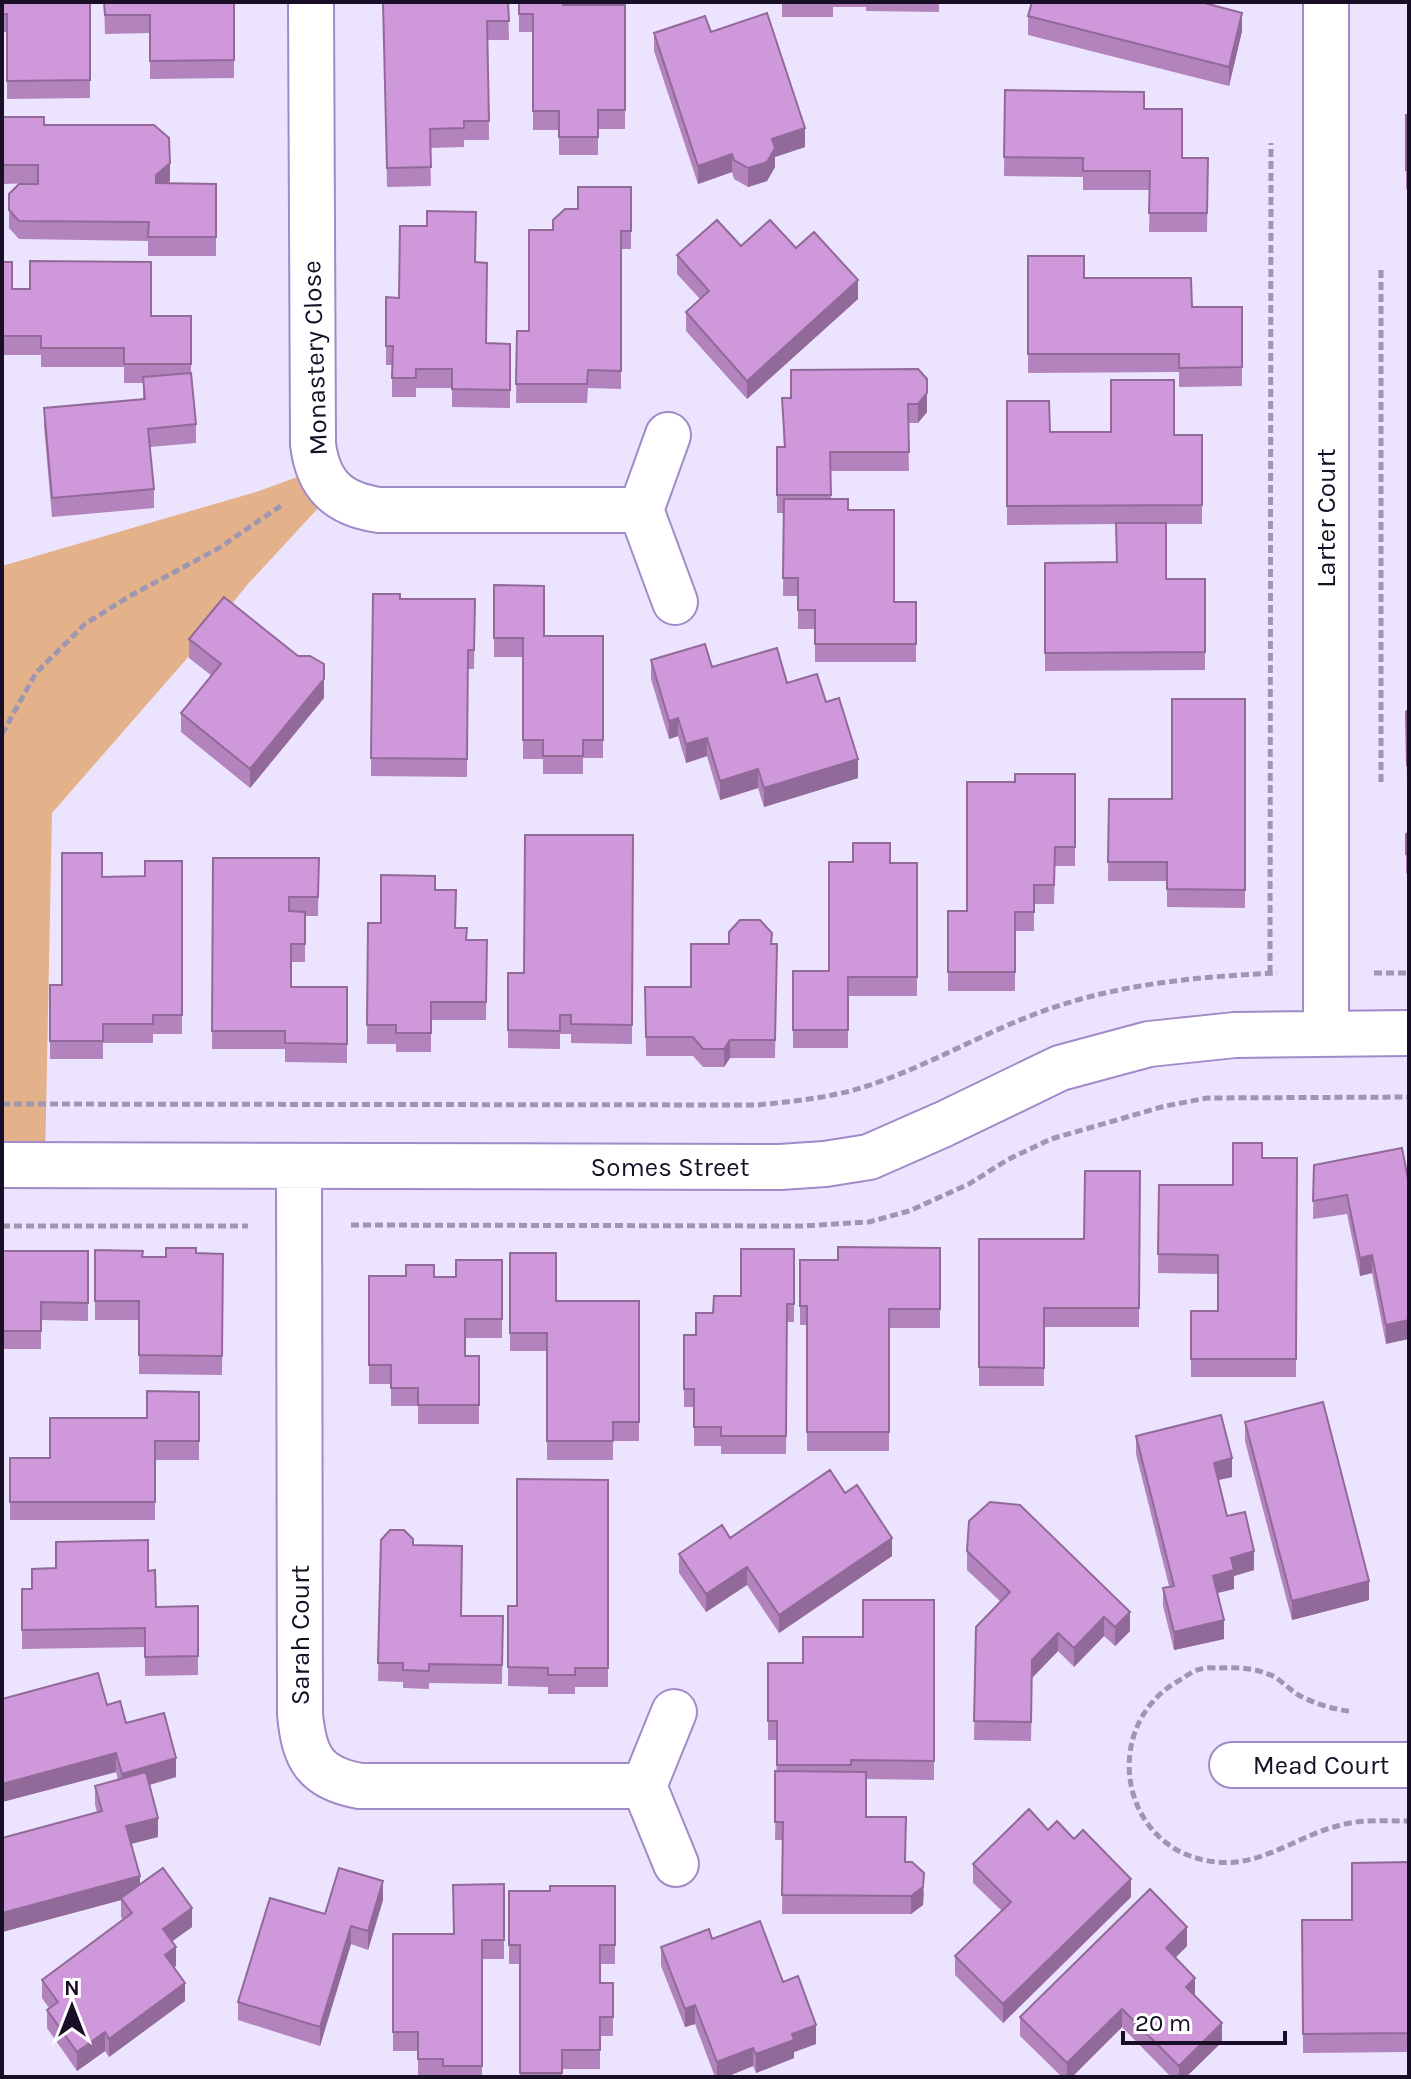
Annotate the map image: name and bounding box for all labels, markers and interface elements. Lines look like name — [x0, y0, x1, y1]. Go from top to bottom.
street label: Monastery Close — [296, 260, 334, 456]
street label: Larter Court — [1311, 448, 1342, 588]
street label: Somes Street — [591, 1152, 750, 1183]
street label: Sarah Court — [285, 1564, 316, 1705]
street label: Mead Court — [1253, 1750, 1389, 1781]
north arrow — [32, 1967, 112, 2047]
text: N — [64, 1975, 80, 2001]
scale bar — [1123, 1995, 1285, 2045]
text: 20 m — [1135, 2009, 1191, 2037]

